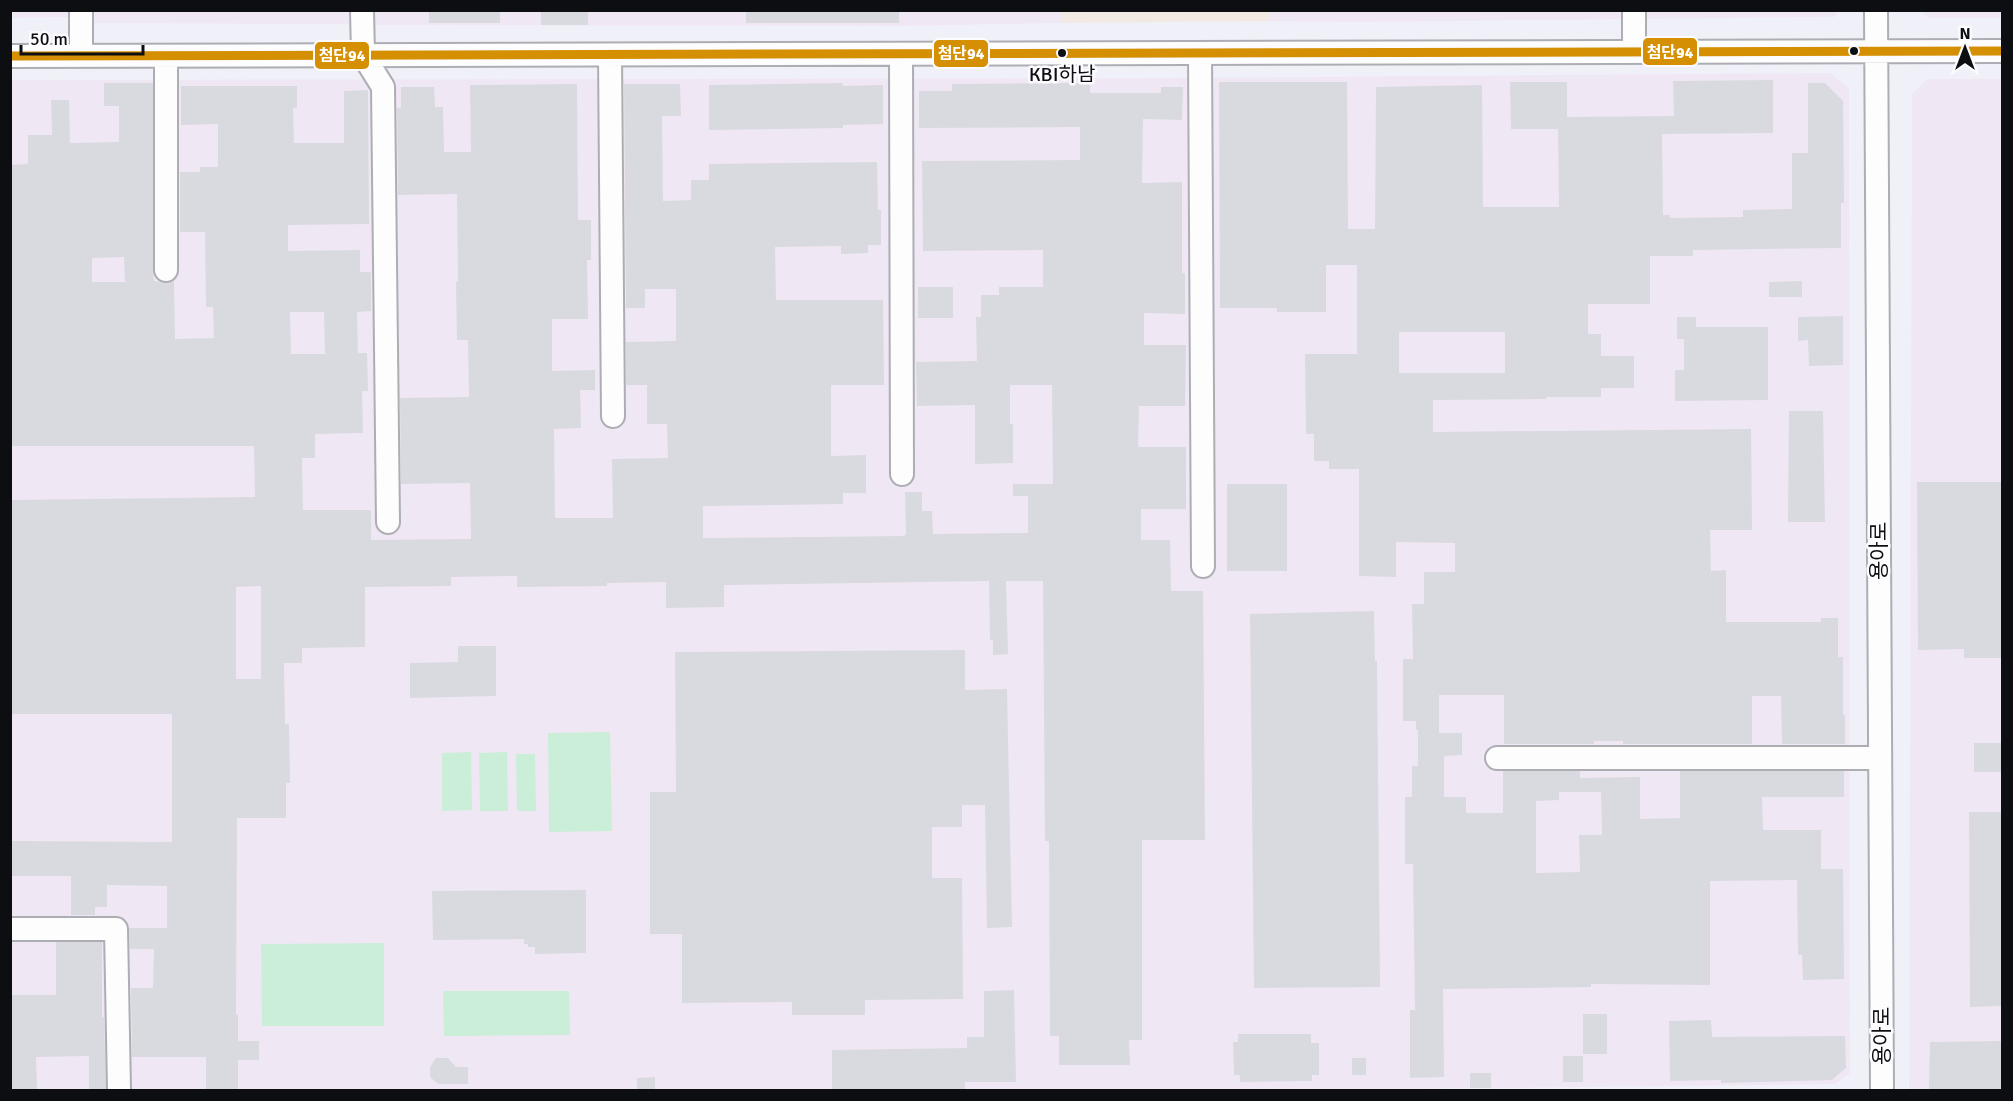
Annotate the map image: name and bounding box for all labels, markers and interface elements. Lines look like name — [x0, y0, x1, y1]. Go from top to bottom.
scale bar — [21, 18, 142, 56]
north arrow — [1935, 18, 1995, 78]
text: N — [1959, 24, 1971, 44]
text: 50 m — [30, 28, 68, 50]
line badge: 첨단94 — [1642, 37, 1698, 66]
line badge: 첨단94 — [933, 39, 989, 68]
line badge: 첨단94 — [314, 41, 370, 70]
text: 첨단94 — [1647, 43, 1694, 63]
text: 첨단94 — [938, 44, 985, 64]
unlabelled marker — [1848, 45, 1860, 57]
text: 첨단94 — [319, 46, 366, 66]
marker: KBI하남 — [1056, 47, 1068, 59]
place label: KBI하남 — [1029, 62, 1095, 87]
street label: 용아로 — [1866, 522, 1892, 580]
street label: 용아로 — [1869, 1007, 1895, 1065]

